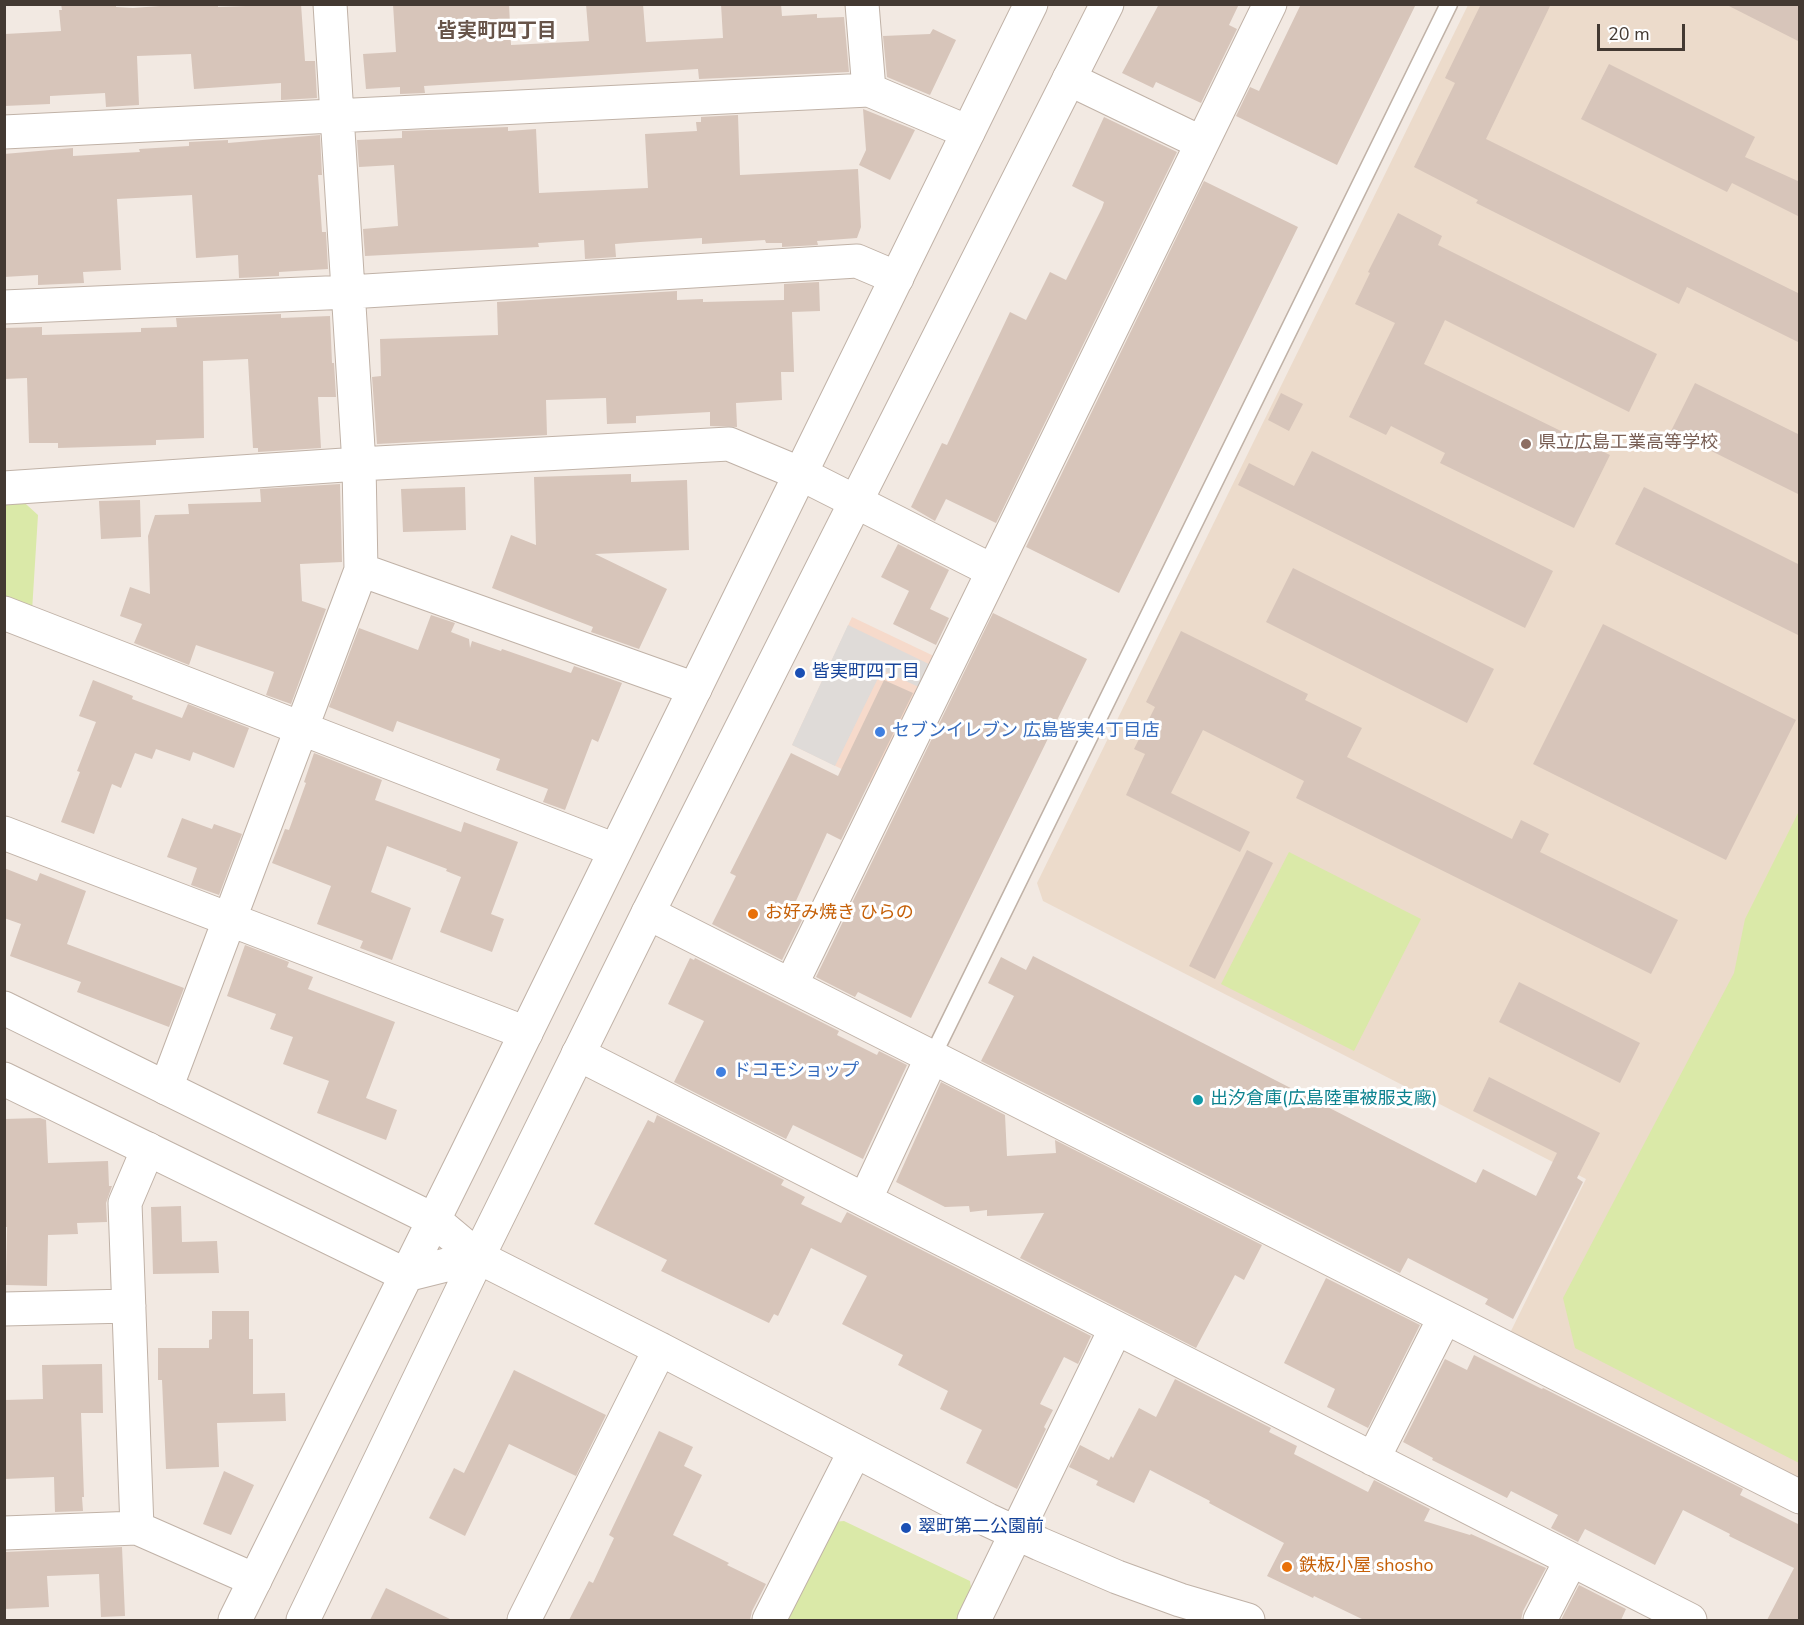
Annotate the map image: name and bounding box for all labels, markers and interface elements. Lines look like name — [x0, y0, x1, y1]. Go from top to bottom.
scale bar — [1600, 12, 1688, 50]
district label: 皆実町四丁目 — [437, 20, 557, 44]
text: 20 m — [1608, 22, 1650, 46]
place label: 県立広島工業高等学校 — [1538, 433, 1718, 455]
marker: 県立広島工業高等学校 — [1519, 437, 1533, 451]
place label: 皆実町四丁目 — [812, 662, 920, 684]
marker: 皆実町四丁目 — [793, 666, 807, 680]
place label: セブンイレブン 広島皆実4丁目店 — [892, 721, 1159, 743]
marker: セブンイレブン 広島皆実4丁目店 — [873, 725, 887, 739]
place label: お好み焼き ひらの — [765, 903, 914, 925]
marker: お好み焼き ひらの — [746, 907, 760, 921]
place label: ドコモショップ — [733, 1061, 859, 1083]
marker: ドコモショップ — [714, 1065, 728, 1079]
place label: 出汐倉庫(広島陸軍被服支廠) — [1210, 1089, 1437, 1111]
marker: 出汐倉庫(広島陸軍被服支廠) — [1191, 1093, 1205, 1107]
place label: 翠町第二公園前 — [918, 1517, 1044, 1539]
marker: 翠町第二公園前 — [899, 1521, 913, 1535]
place label: 鉄板小屋 shosho — [1299, 1556, 1433, 1578]
marker: 鉄板小屋 shosho — [1280, 1560, 1294, 1574]

